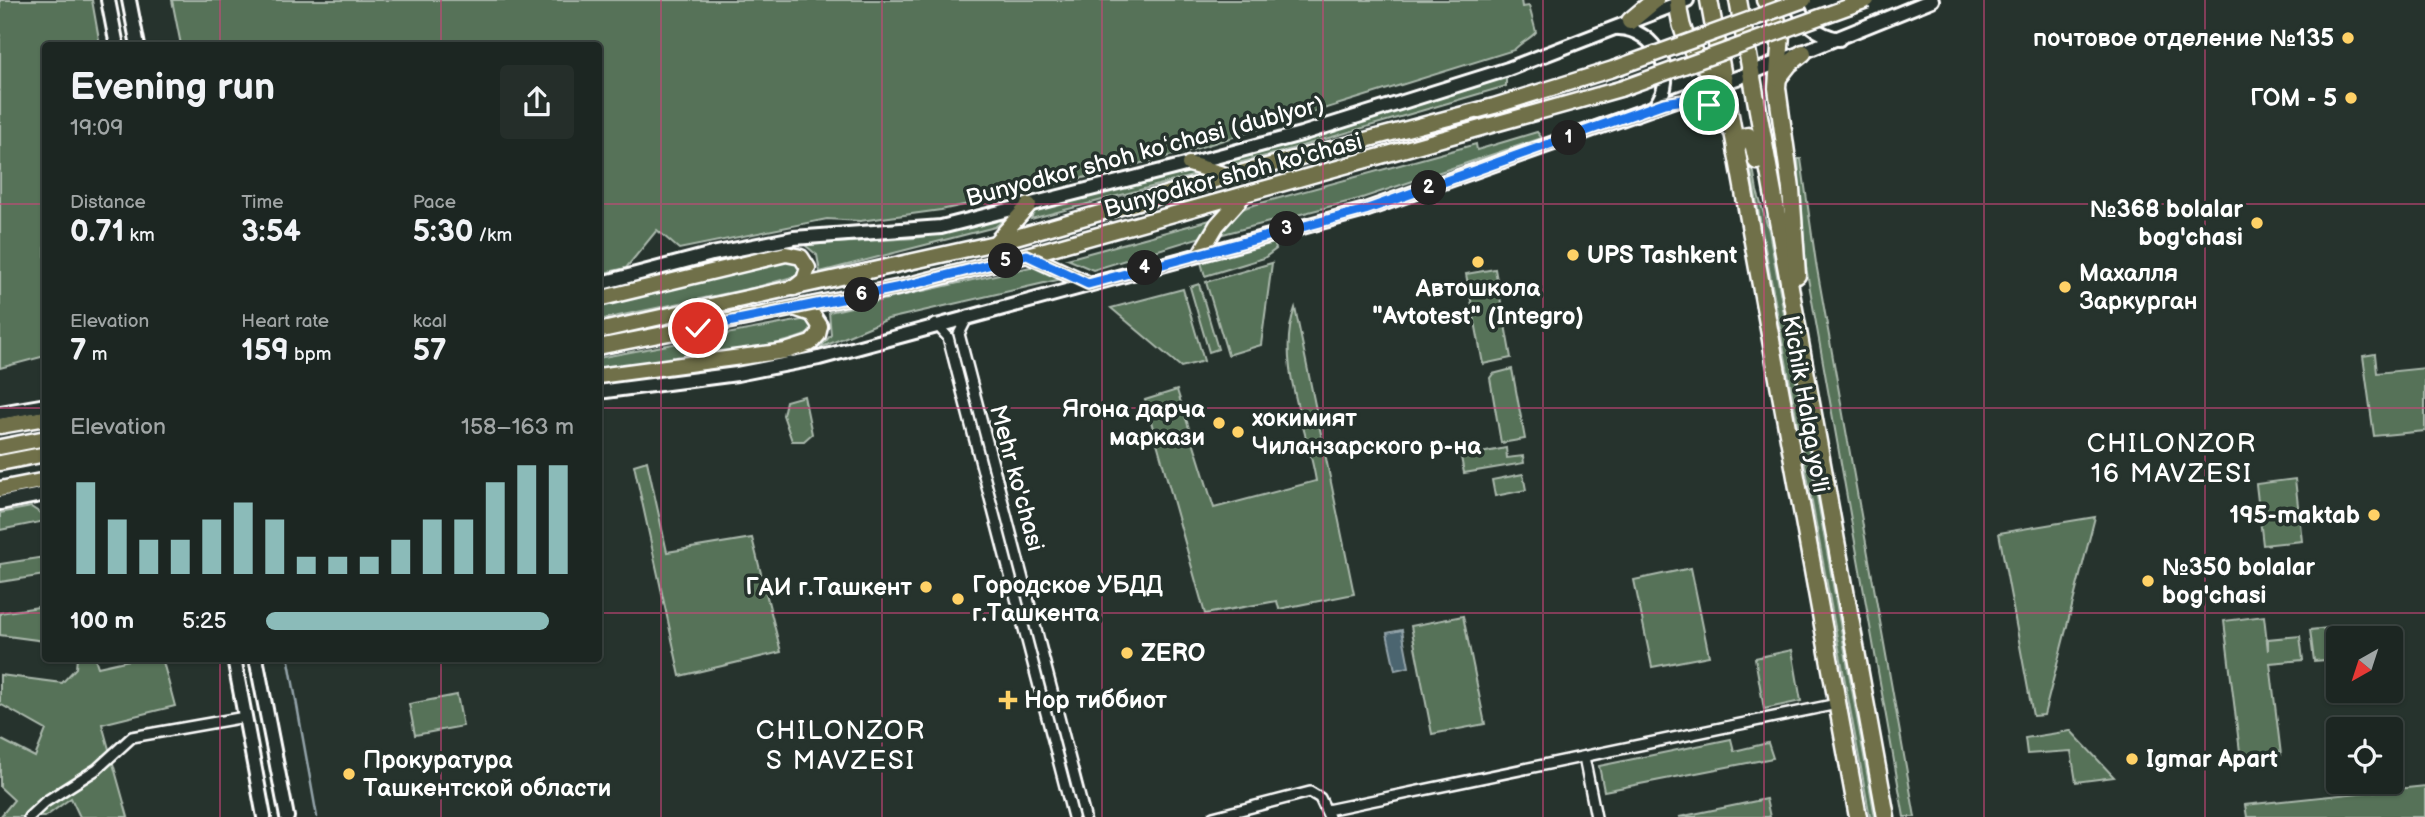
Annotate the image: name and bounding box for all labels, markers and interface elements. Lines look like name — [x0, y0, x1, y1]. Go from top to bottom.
place label: почтовое отделение №135 — [2033, 24, 2334, 53]
marker: почтовое отделение №135 — [2340, 30, 2356, 46]
text: Evening run — [70, 65, 275, 110]
button: share — [500, 65, 574, 139]
pin — [1679, 75, 1739, 135]
place label: ГОМ - 5 — [2250, 84, 2337, 113]
icon: arrive — [1690, 86, 1728, 124]
street label: Bunyodkor shoh koʻchasi (dublyor) — [963, 90, 1327, 213]
marker: ГОМ - 5 — [2343, 90, 2359, 106]
text: 19:09 — [70, 114, 124, 142]
pin: 1 — [1552, 120, 1586, 156]
text: 1 — [1565, 126, 1573, 149]
street label: Bunyodkor shoh ko'chasi — [1101, 127, 1366, 224]
pin: 2 — [1412, 170, 1446, 206]
text: 2 — [1423, 176, 1434, 199]
text: Distance — [70, 191, 146, 214]
text: Time — [241, 191, 283, 214]
text: Pace — [413, 191, 456, 214]
place label: №368 bolalar bog'chasi — [2090, 195, 2243, 252]
pin: 3 — [1270, 212, 1304, 246]
text: 0.71 — [70, 214, 124, 250]
text: 3:54 — [241, 214, 301, 250]
text: 5:30 — [413, 214, 473, 250]
marker: №368 bolalar bog'chasi — [2249, 215, 2265, 231]
text: 3 — [1281, 217, 1292, 240]
text: km — [124, 224, 155, 247]
text: /km — [473, 224, 512, 247]
place label: UPS Tashkent — [1587, 241, 1737, 270]
pin: 5 — [988, 244, 1024, 278]
marker: UPS Tashkent — [1565, 247, 1581, 263]
text: 5 — [1000, 249, 1011, 272]
pin: 4 — [1128, 250, 1162, 286]
marker: Автошкола "Avtotest" (Integro) — [1470, 254, 1486, 270]
text: 4 — [1139, 256, 1150, 279]
place label: Махалля Заркурган — [2079, 259, 2198, 316]
place label: Автошкола "Avtotest" (Integro) — [1372, 274, 1584, 331]
pin: 6 — [844, 278, 880, 312]
marker: Махалля Заркурган — [2057, 279, 2073, 295]
text: 6 — [856, 283, 867, 306]
pin — [668, 298, 728, 358]
icon: check — [679, 309, 717, 347]
text: Elevation — [70, 310, 149, 333]
text: Heart rate — [241, 310, 329, 333]
text: kcal — [413, 310, 447, 333]
street label: Kichik Halqa yo'li — [1776, 313, 1835, 495]
text: 7 — [70, 333, 87, 369]
text: 159 — [241, 333, 289, 369]
text: 57 — [413, 333, 447, 369]
text: m — [87, 343, 107, 366]
text: bpm — [289, 343, 331, 366]
place label: Ягона дарча маркази — [1062, 395, 1206, 452]
street label: Mehr ko'chasi — [983, 402, 1050, 554]
place label: хокимият Чиланзарского р-на — [1252, 404, 1482, 461]
text: Elevation — [70, 413, 166, 441]
text: 158–163 m — [461, 413, 574, 441]
marker: Ягона дарча маркази — [1211, 415, 1227, 431]
marker: хокимият Чиланзарского р-на — [1230, 424, 1246, 440]
district label: CHILONZOR 16 MAVZESI — [2087, 429, 2257, 490]
place label: 195-maktab — [2229, 501, 2360, 530]
marker: 195-maktab — [2366, 507, 2382, 523]
place label: №350 bolalar bog'chasi — [2162, 553, 2315, 610]
place label: Городское УБДД г.Ташкента — [972, 571, 1163, 628]
place label: ГАИ г.Ташкент — [745, 573, 913, 602]
marker: №350 bolalar bog'chasi — [2140, 573, 2156, 589]
marker: ГАИ г.Ташкент — [918, 579, 934, 595]
marker: Городское УБДД г.Ташкента — [950, 591, 966, 607]
text: 100 m — [70, 607, 134, 635]
text: 5:25 — [182, 607, 227, 635]
north arrow — [2326, 626, 2403, 704]
map controls — [2326, 626, 2403, 794]
place label: ZERO — [1141, 639, 1205, 668]
marker: ZERO — [1119, 645, 1135, 661]
place label: Нор тиббиот — [1024, 686, 1167, 715]
marker: Нор тиббиот — [998, 690, 1018, 710]
district label: CHILONZOR S MAVZESI — [756, 716, 926, 777]
button: locate — [2326, 717, 2403, 794]
place label: Igmar Apart — [2146, 745, 2278, 774]
place label: Прокуратура Ташкентской области — [363, 746, 611, 803]
marker: Igmar Apart — [2124, 751, 2140, 767]
marker: Прокуратура Ташкентской области — [341, 766, 357, 782]

